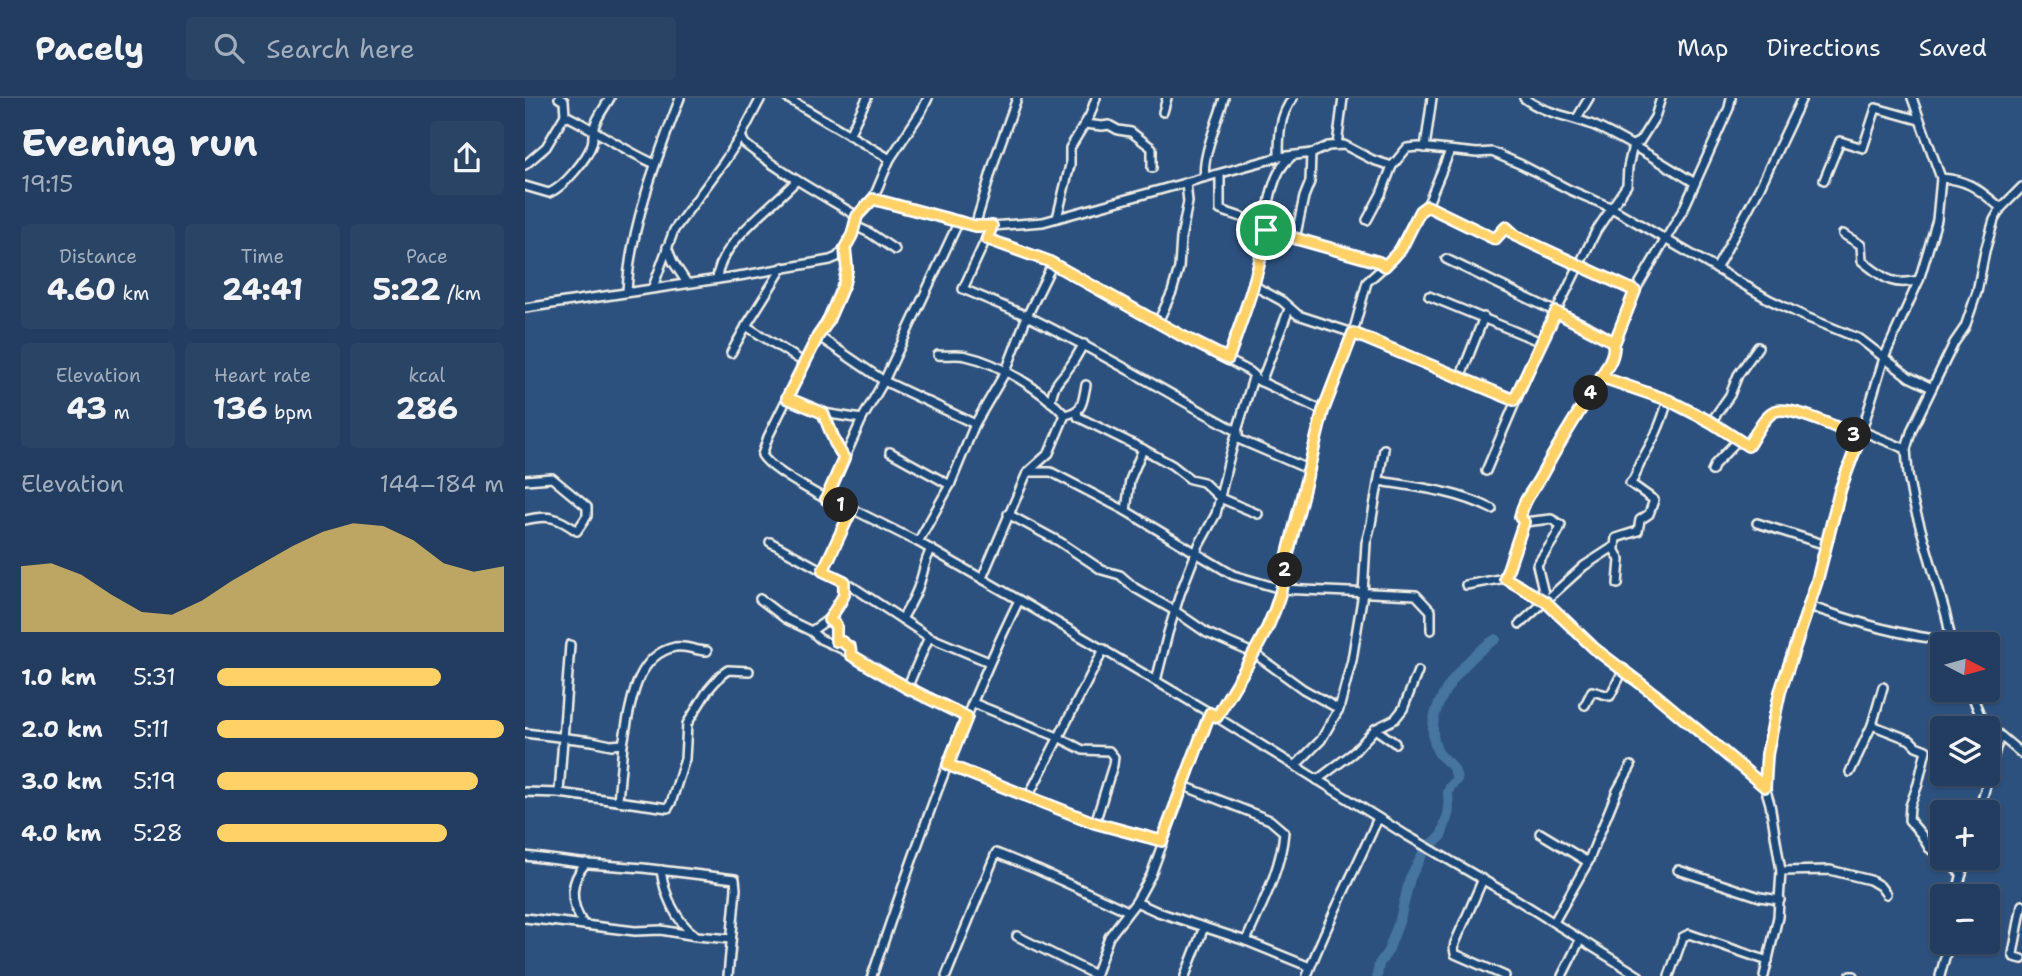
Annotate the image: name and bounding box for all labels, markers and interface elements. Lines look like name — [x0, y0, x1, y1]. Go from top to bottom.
search box — [186, 17, 676, 80]
text: Pacely — [35, 26, 144, 71]
icon: search — [210, 29, 248, 67]
text: Search here — [266, 31, 415, 66]
text: Map — [1677, 32, 1728, 64]
text: Directions — [1766, 32, 1881, 64]
text: Saved — [1919, 32, 1987, 64]
text: Evening run — [21, 117, 258, 168]
button: share — [430, 121, 504, 195]
text: 19:15 — [21, 169, 73, 199]
pin — [1236, 200, 1296, 260]
icon: arrive — [1247, 211, 1285, 249]
text: Distance — [59, 244, 137, 269]
text: Time — [241, 244, 284, 269]
text: Pace — [406, 244, 448, 269]
text: 4.60 — [47, 269, 116, 310]
text: 24:41 — [222, 269, 303, 310]
text: 5:22 — [372, 269, 441, 310]
text: km — [116, 281, 149, 306]
text: /km — [441, 281, 481, 306]
text: Elevation — [56, 363, 141, 388]
text: Heart rate — [214, 363, 311, 388]
text: kcal — [408, 363, 445, 388]
pin: 4 — [1573, 376, 1609, 410]
text: 4 — [1584, 380, 1597, 405]
text: 43 — [66, 388, 107, 429]
text: 136 — [213, 388, 268, 429]
text: 286 — [395, 388, 458, 429]
text: m — [107, 400, 130, 425]
text: bpm — [268, 400, 312, 425]
pin: 3 — [1837, 418, 1871, 452]
text: 3 — [1847, 422, 1860, 447]
text: Elevation — [21, 469, 124, 499]
text: 144–184 m — [380, 469, 504, 499]
pin: 1 — [823, 488, 859, 522]
text: 1 — [836, 492, 845, 517]
pin: 2 — [1267, 552, 1303, 588]
text: 2 — [1278, 557, 1291, 582]
north arrow — [1930, 632, 2000, 702]
map controls — [1930, 632, 2000, 954]
text: 1.0 km — [21, 662, 96, 692]
text: 5:31 — [133, 662, 176, 692]
text: 2.0 km — [21, 714, 103, 744]
text: 5:11 — [133, 714, 169, 744]
button: layers — [1930, 716, 2000, 786]
text: 3.0 km — [21, 766, 102, 796]
text: 5:19 — [133, 766, 176, 796]
button: + — [1930, 800, 2000, 870]
text: 4.0 km — [21, 818, 102, 848]
text: 5:28 — [133, 818, 183, 848]
button: − — [1930, 884, 2000, 954]

